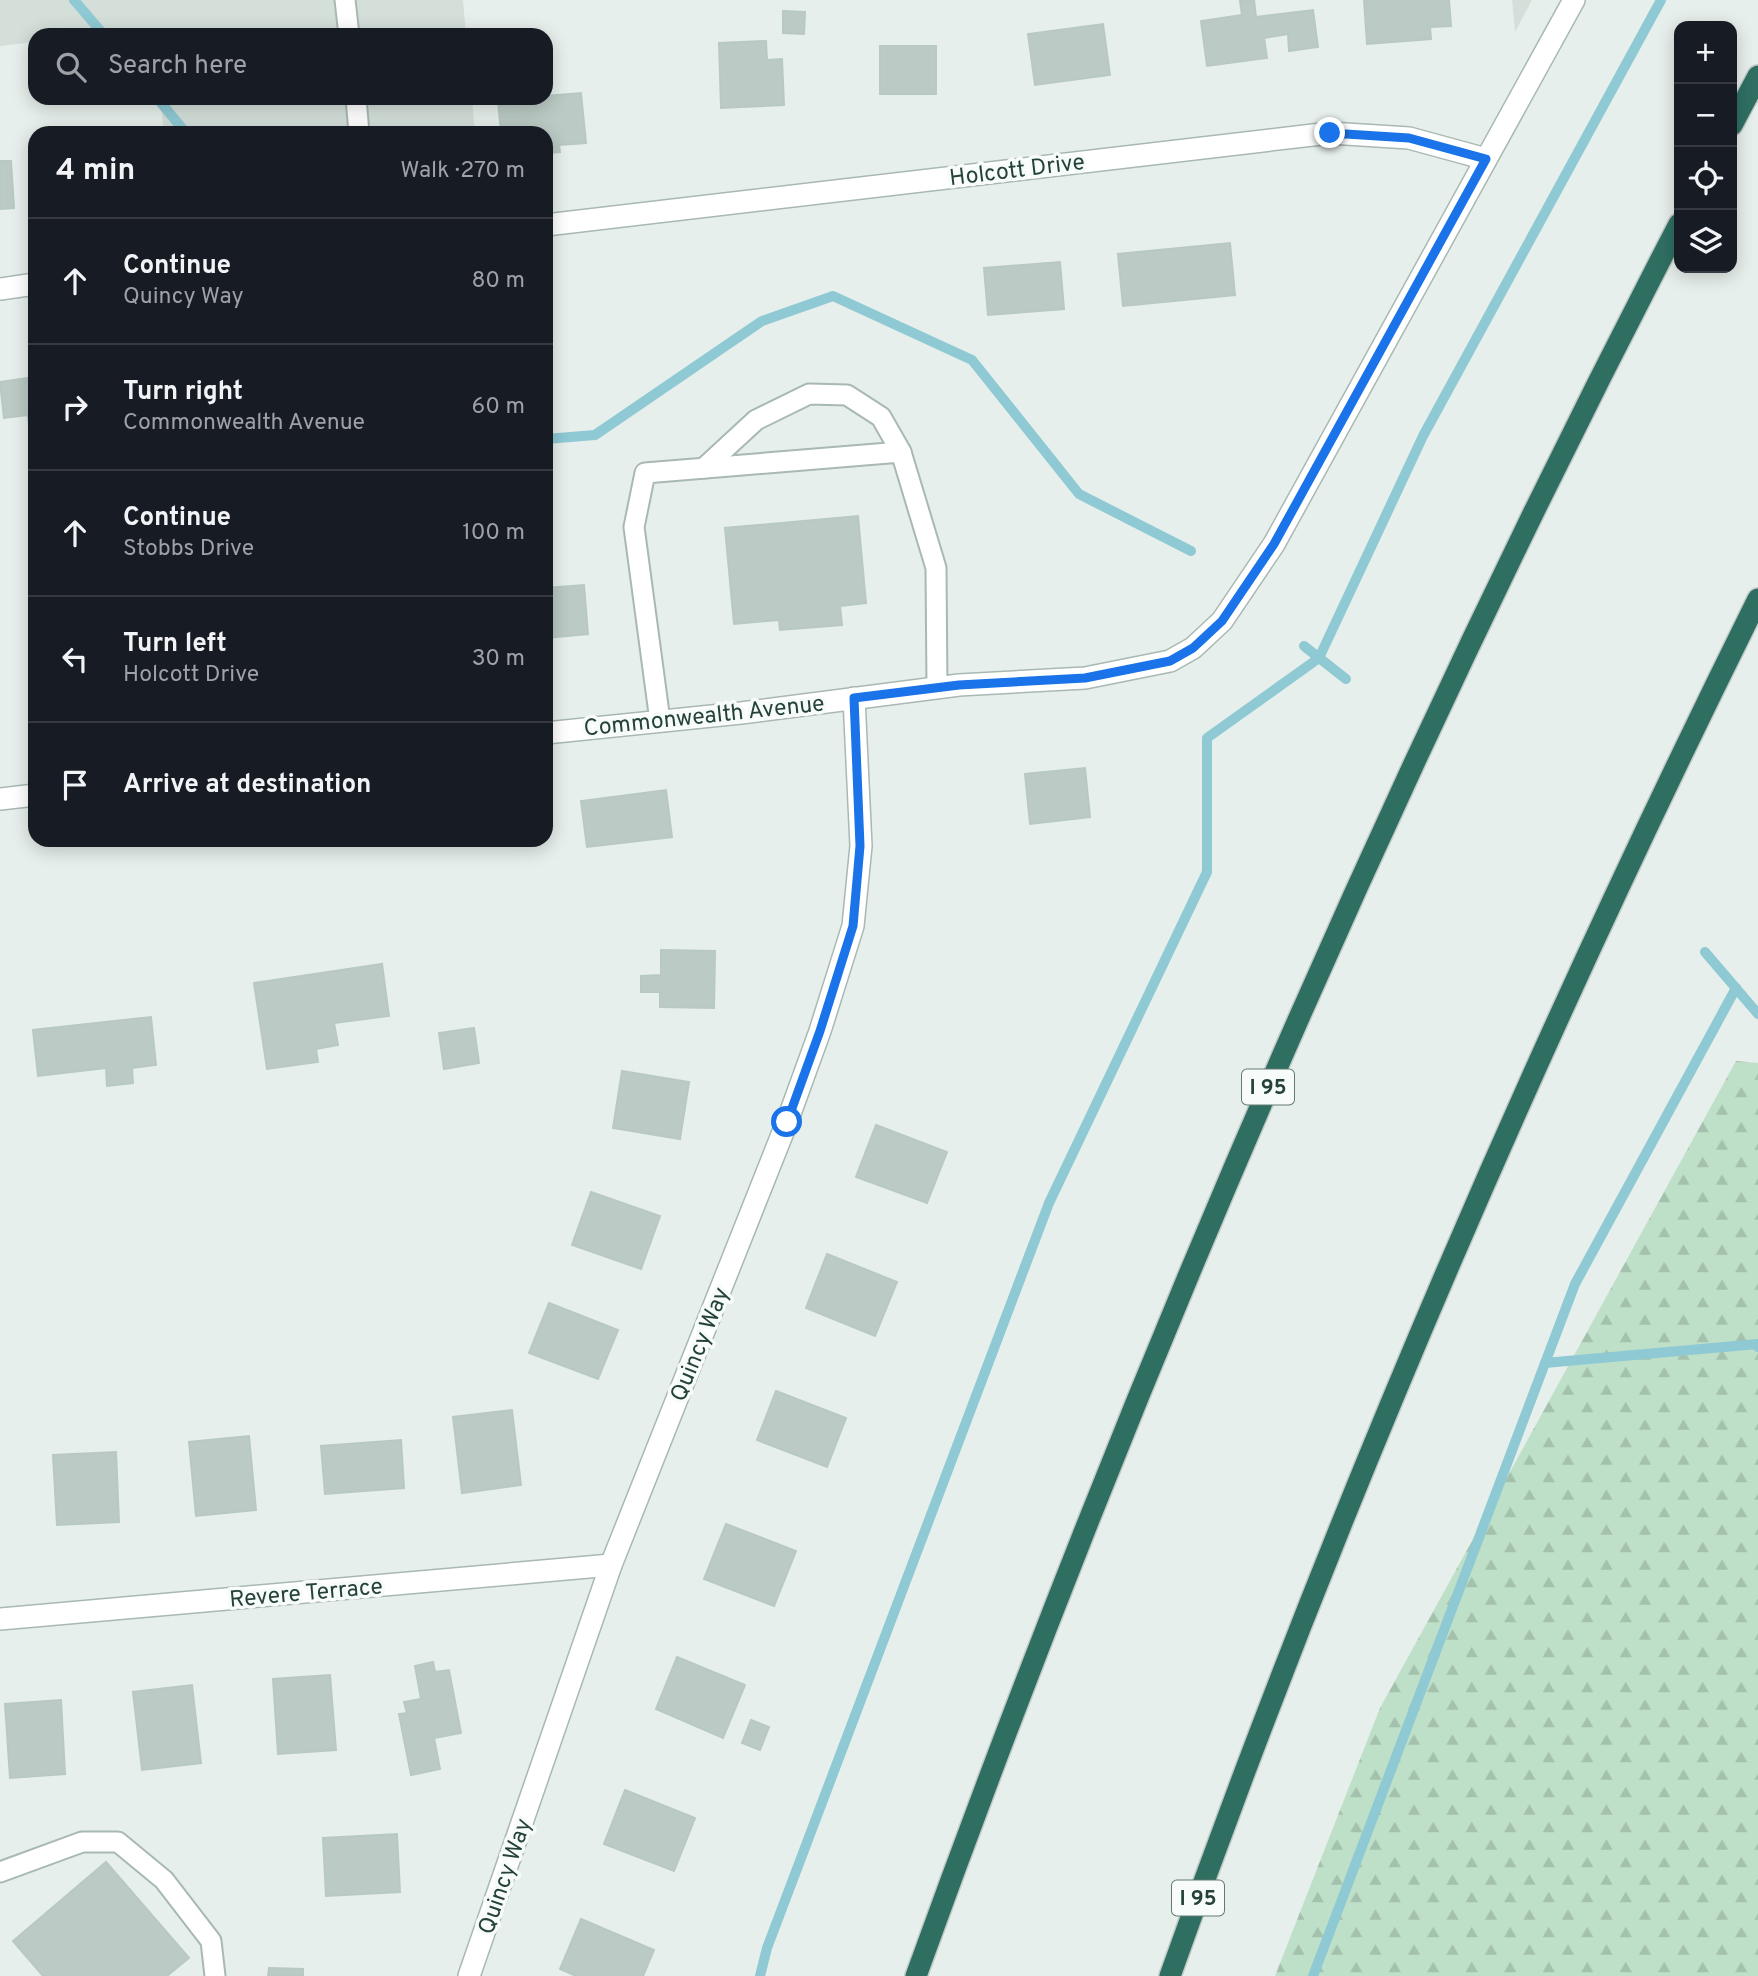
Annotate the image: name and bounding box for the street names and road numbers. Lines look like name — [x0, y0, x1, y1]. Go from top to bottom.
street label: Holcott Drive — [948, 149, 1087, 194]
street label: Commonwealth Avenue — [582, 690, 826, 745]
road number: I 95 — [1242, 1070, 1294, 1104]
street label: Quincy Way — [665, 1284, 737, 1406]
street label: Revere Terrace — [228, 1573, 384, 1616]
street label: Quincy Way — [473, 1815, 540, 1939]
road number: I 95 — [1172, 1881, 1224, 1916]

